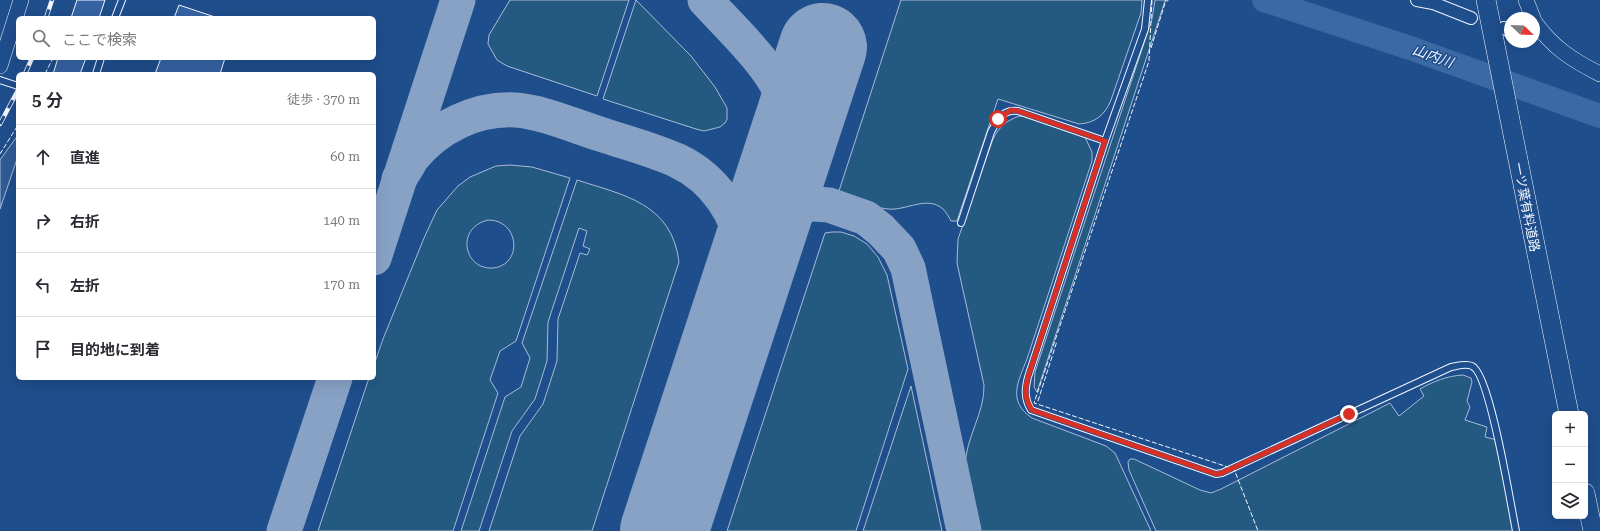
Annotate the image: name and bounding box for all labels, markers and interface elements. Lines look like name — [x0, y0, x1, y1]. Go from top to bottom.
north arrow — [1504, 12, 1540, 48]
search box — [16, 16, 376, 60]
icon: search — [30, 27, 52, 49]
text: ここで検索 — [62, 31, 137, 49]
water label: 山内川 — [1411, 41, 1457, 71]
text: 5 分 — [32, 90, 63, 110]
text: 徒歩 · 370 m — [287, 92, 360, 107]
route start — [989, 110, 1007, 128]
icon: ahead — [32, 146, 54, 168]
text: 直進 — [70, 149, 100, 167]
text: 60 m — [330, 149, 360, 164]
street label: 一ツ葉有料道路 — [1510, 161, 1543, 253]
icon: right — [32, 210, 54, 232]
text: 右折 — [70, 213, 100, 231]
text: 140 m — [323, 213, 360, 228]
icon: left — [32, 274, 54, 296]
text: 左折 — [70, 277, 100, 295]
text: 170 m — [323, 277, 360, 292]
icon: arrive — [32, 338, 54, 360]
text: 目的地に到着 — [70, 341, 160, 359]
route end — [1340, 405, 1358, 423]
map controls — [1552, 411, 1588, 519]
button: + — [1552, 411, 1588, 447]
button: − — [1552, 447, 1588, 483]
button: layers — [1552, 483, 1588, 519]

